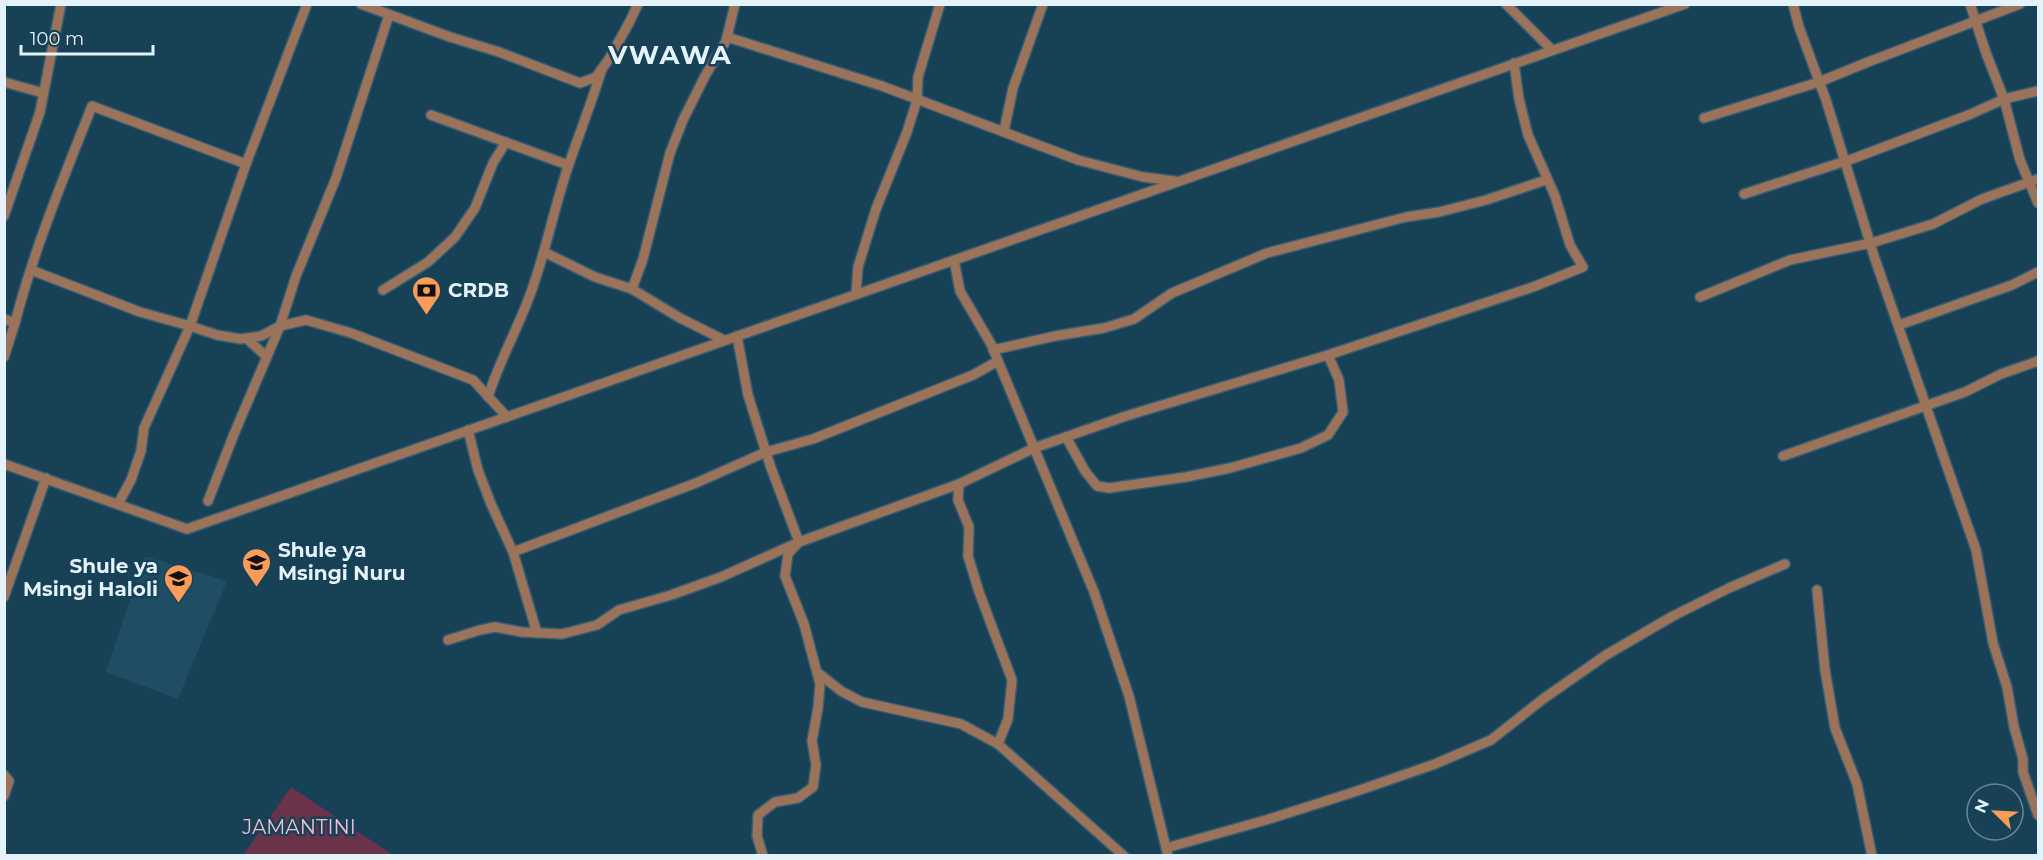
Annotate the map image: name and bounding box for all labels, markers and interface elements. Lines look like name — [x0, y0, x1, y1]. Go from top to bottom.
scale bar — [21, 18, 153, 56]
text: 100 m — [30, 28, 84, 50]
district label: VWAWA — [607, 39, 732, 71]
bank icon: CRDB — [411, 274, 443, 316]
place label: CRDB — [448, 278, 509, 302]
place label: Shule ya Msingi Nuru — [278, 538, 406, 585]
school or university icon: Shule ya Msingi Nuru — [241, 546, 273, 588]
place label: Shule ya Msingi Haloli — [23, 554, 158, 601]
school or university icon: Shule ya Msingi Haloli — [163, 562, 195, 604]
north arrow — [1965, 782, 2025, 842]
text: N — [1970, 796, 1993, 816]
park label: JAMANTINI — [241, 815, 356, 839]

